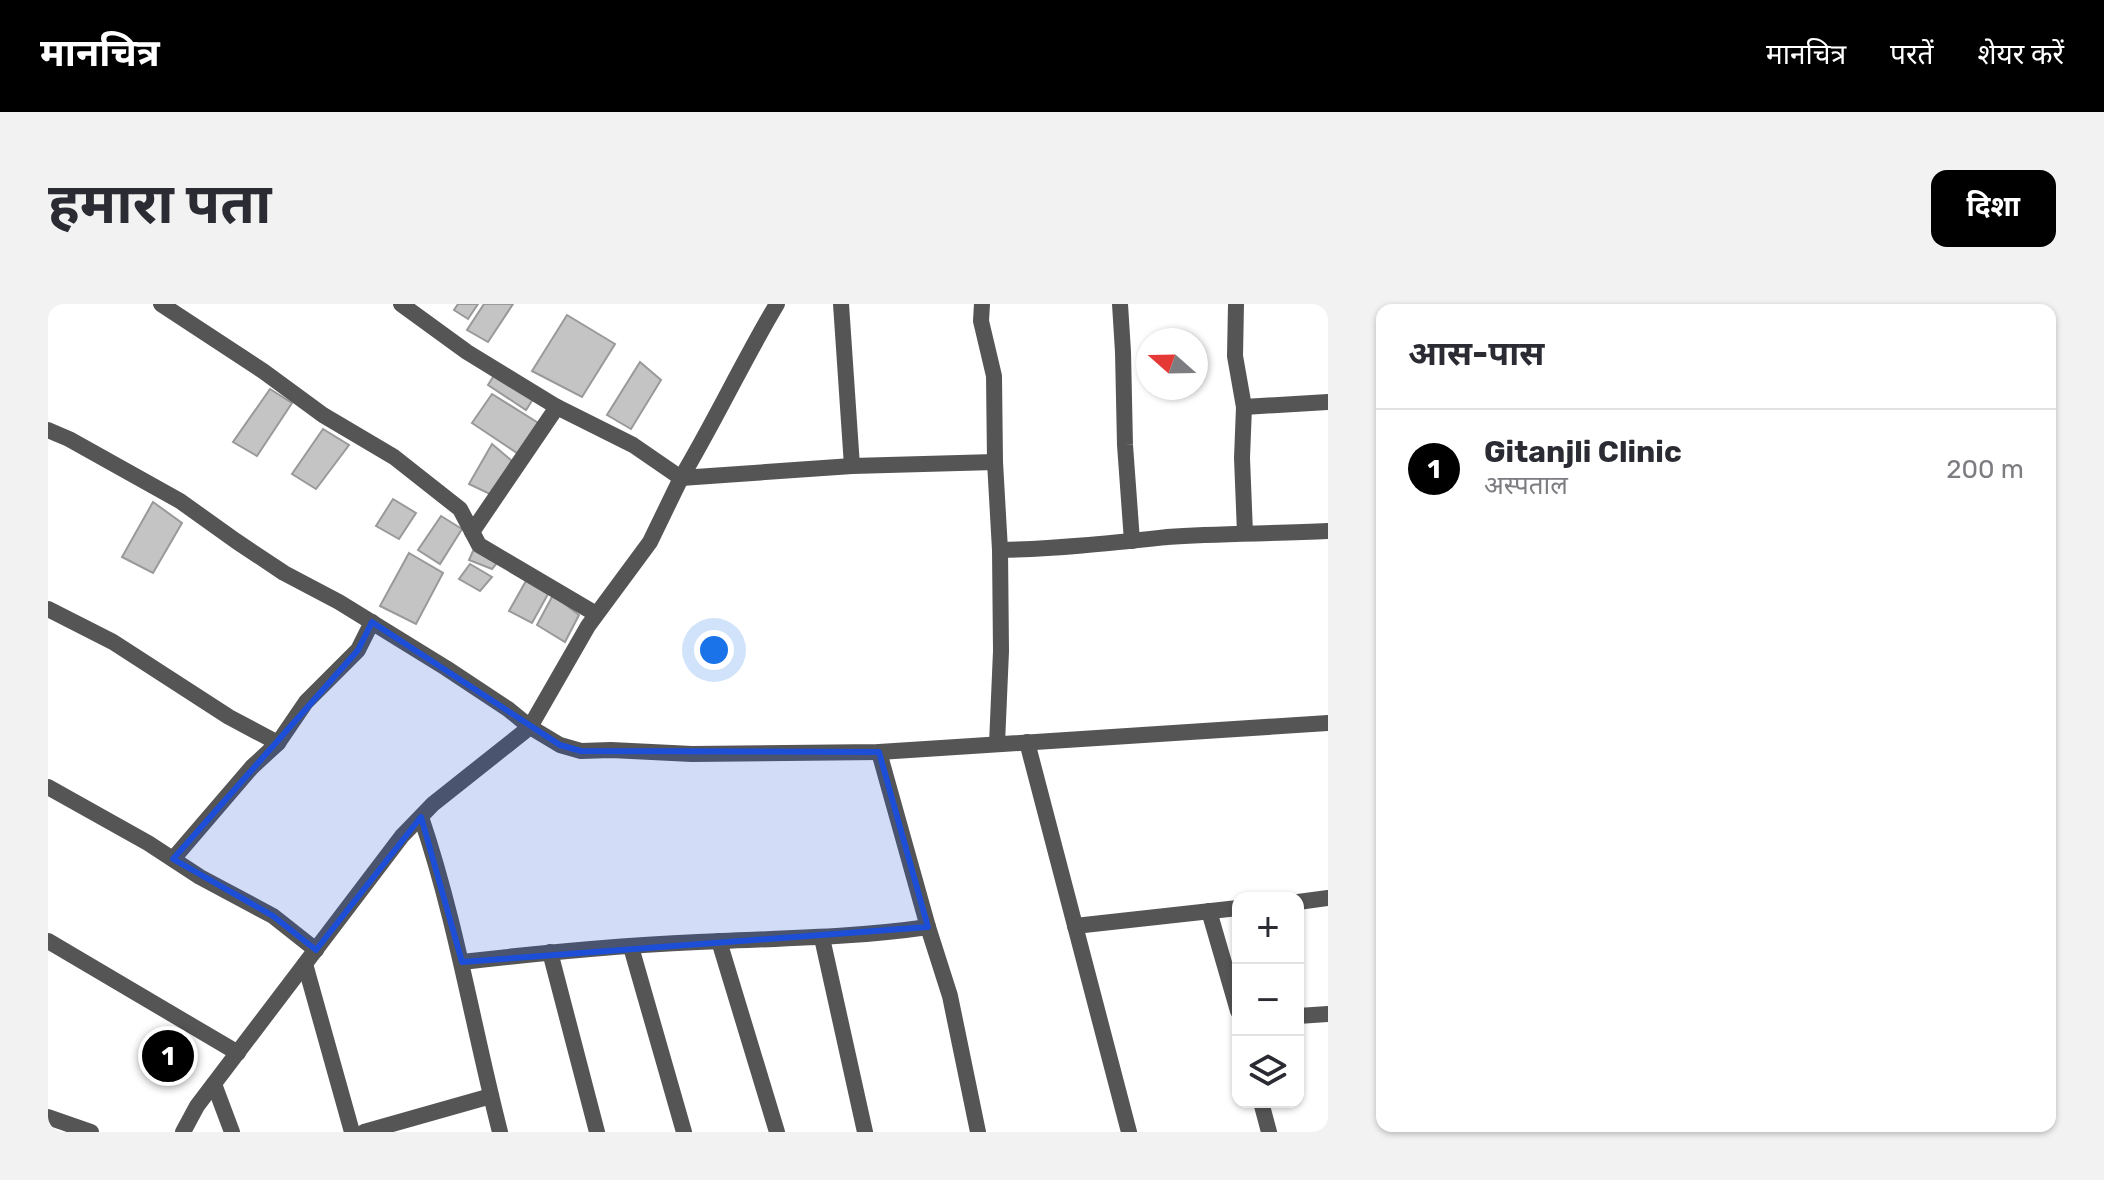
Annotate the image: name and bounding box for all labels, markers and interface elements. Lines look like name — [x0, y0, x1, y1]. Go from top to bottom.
text: मानचित्र — [40, 30, 160, 76]
text: मानचित्र — [1766, 38, 1846, 71]
text: परतें — [1890, 38, 1933, 71]
text: शेयर करें — [1977, 38, 2064, 71]
button: दिशा — [1931, 170, 2056, 247]
text: हमारा पता — [48, 171, 271, 237]
north arrow — [1136, 328, 1208, 400]
text: आस-पास — [1408, 333, 1544, 374]
text: Gitanjli Clinic — [1484, 434, 1682, 470]
text: 1 — [1428, 454, 1440, 485]
text: 200 m — [1946, 454, 2024, 485]
text: अस्पताल — [1484, 470, 1568, 501]
your location — [694, 630, 734, 670]
map controls — [1232, 892, 1304, 1108]
button: + — [1232, 892, 1304, 964]
button: − — [1232, 964, 1304, 1036]
pin: 1 — [142, 1026, 194, 1086]
button: layers — [1232, 1036, 1304, 1108]

